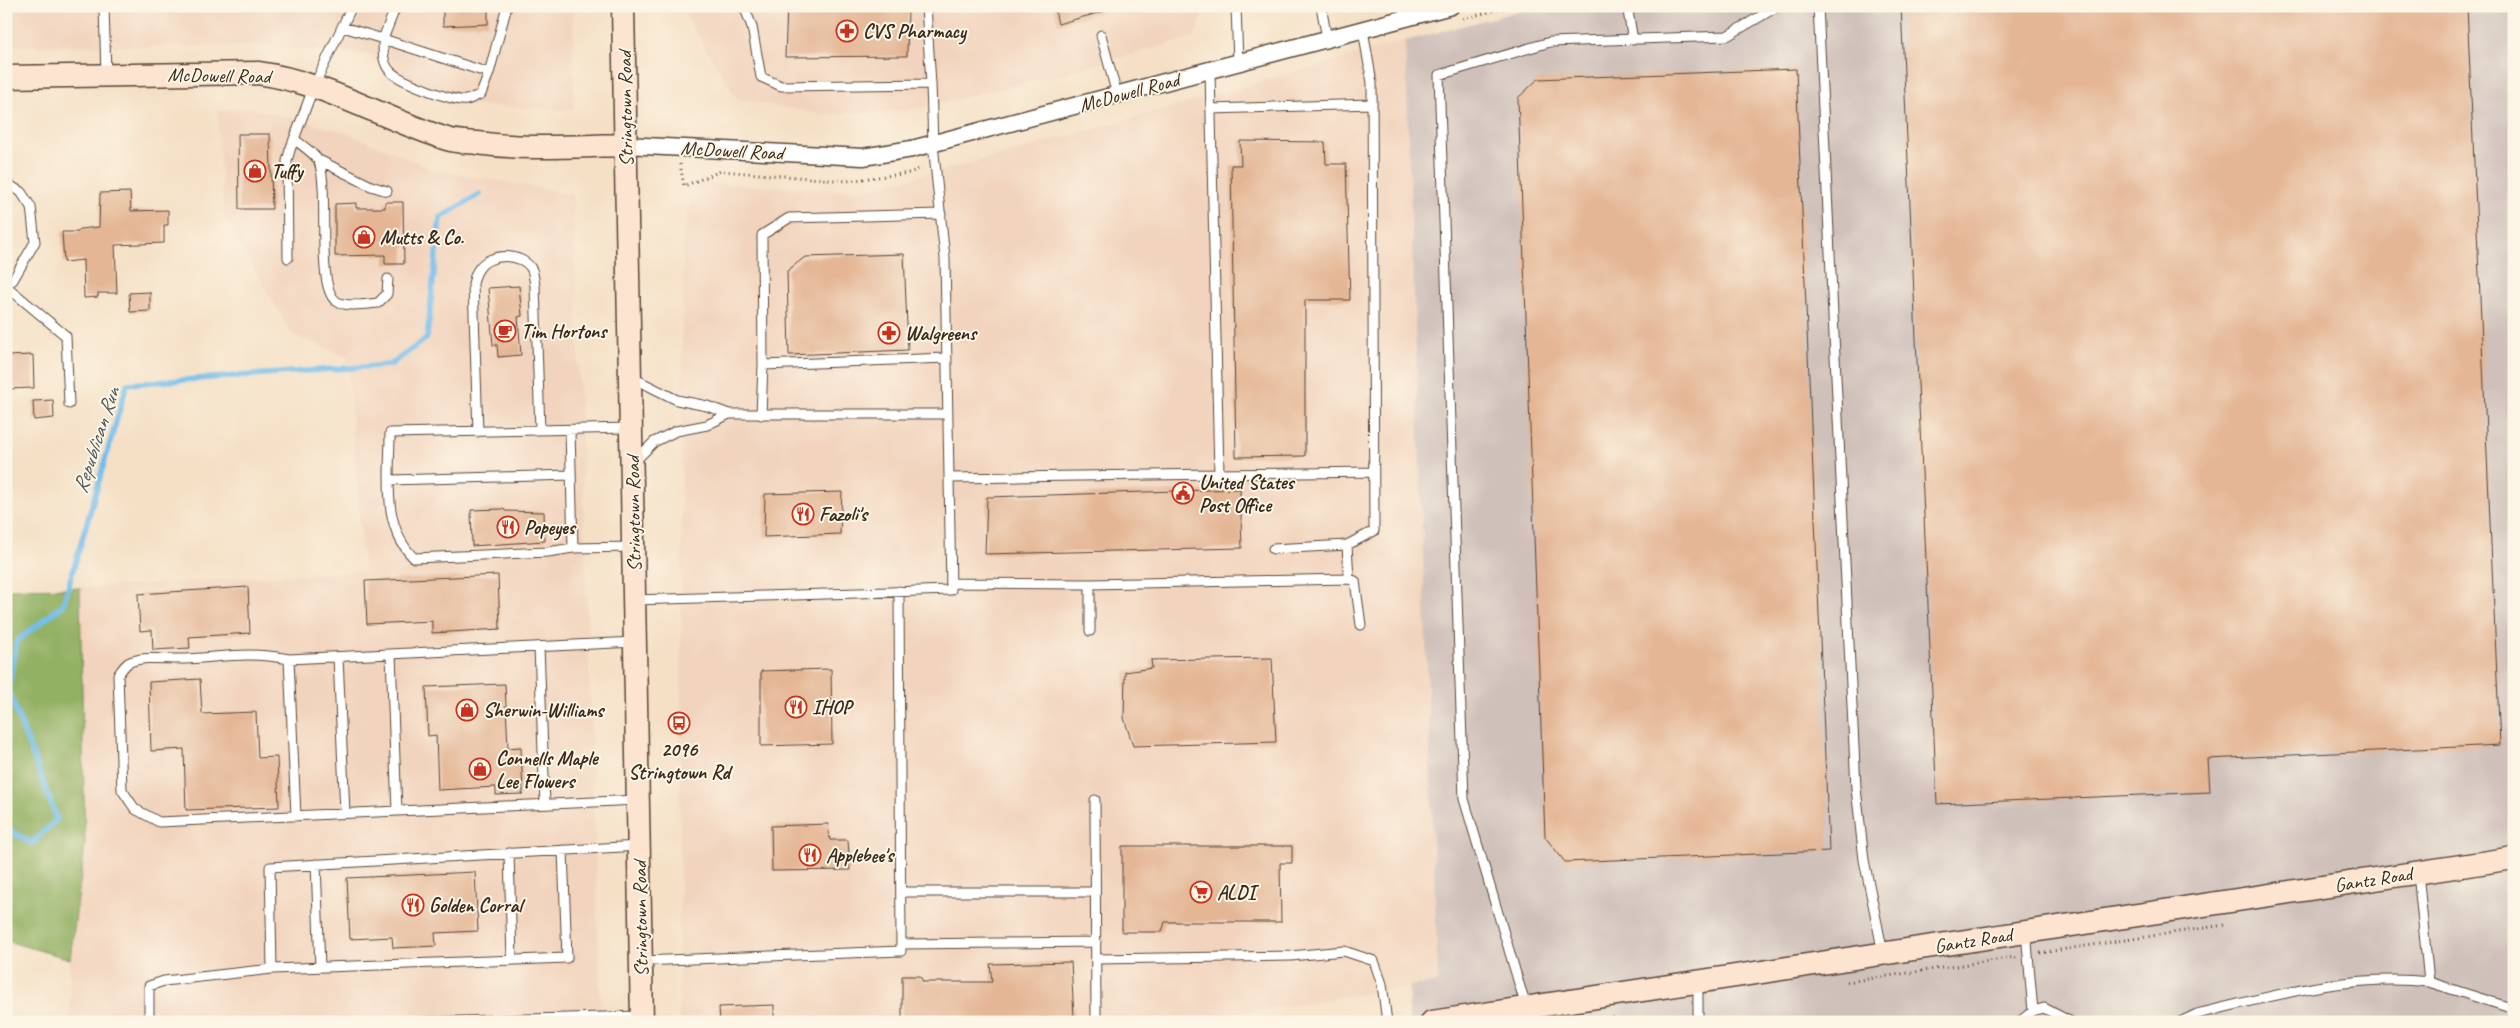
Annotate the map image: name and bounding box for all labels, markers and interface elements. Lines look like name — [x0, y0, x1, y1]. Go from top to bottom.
pharmacy icon: CVS Pharmacy — [835, 19, 859, 43]
place label: CVS Pharmacy — [863, 19, 968, 45]
street label: Stringtown Road — [612, 48, 639, 167]
street label: McDowell Road — [167, 62, 274, 89]
street label: McDowell Road — [1076, 66, 1185, 118]
street label: McDowell Road — [680, 135, 787, 166]
shop icon: Tuffy — [243, 159, 267, 183]
place label: Tuffy — [271, 159, 305, 184]
shop icon: Mutts & Co. — [352, 225, 376, 249]
place label: Mutts & Co. — [380, 225, 465, 250]
cafe icon: Tim Hortons — [493, 319, 517, 343]
place label: Tim Hortons — [521, 319, 608, 344]
pharmacy icon: Walgreens — [877, 321, 901, 345]
place label: Walgreens — [905, 321, 978, 346]
water label: Republican Run — [67, 382, 126, 496]
street label: Stringtown Road — [620, 453, 647, 572]
place label: United States Post Office — [1199, 470, 1296, 518]
public building icon: United States Post Office — [1171, 481, 1195, 505]
restaurant icon: Fazoli's — [791, 502, 815, 526]
place label: Fazoli's — [819, 502, 869, 527]
restaurant icon: Popeyes — [496, 515, 520, 539]
place label: Popeyes — [524, 515, 577, 541]
restaurant icon: IHOP — [784, 695, 808, 719]
place label: IHOP — [812, 695, 855, 720]
shop icon: Sherwin-Williams — [455, 698, 479, 722]
place label: Sherwin-Williams — [483, 698, 605, 723]
bus stop icon: 2096 Stringtown Rd — [667, 711, 691, 735]
place label: 2096 Stringtown Rd — [628, 737, 734, 785]
place label: Connells Maple Lee Flowers — [496, 746, 600, 794]
shop icon: Connells Maple Lee Flowers — [468, 757, 492, 781]
restaurant icon: Applebee's — [798, 843, 822, 867]
place label: Applebee's — [826, 843, 895, 868]
street label: Stringtown Road — [627, 858, 654, 977]
street label: Gantz Road — [2332, 861, 2417, 898]
supermarket icon: ALDI — [1189, 880, 1213, 904]
place label: ALDI — [1217, 880, 1259, 905]
restaurant icon: Golden Corral — [401, 893, 425, 917]
place label: Golden Corral — [429, 893, 526, 918]
street label: Gantz Road — [1932, 922, 2017, 959]

